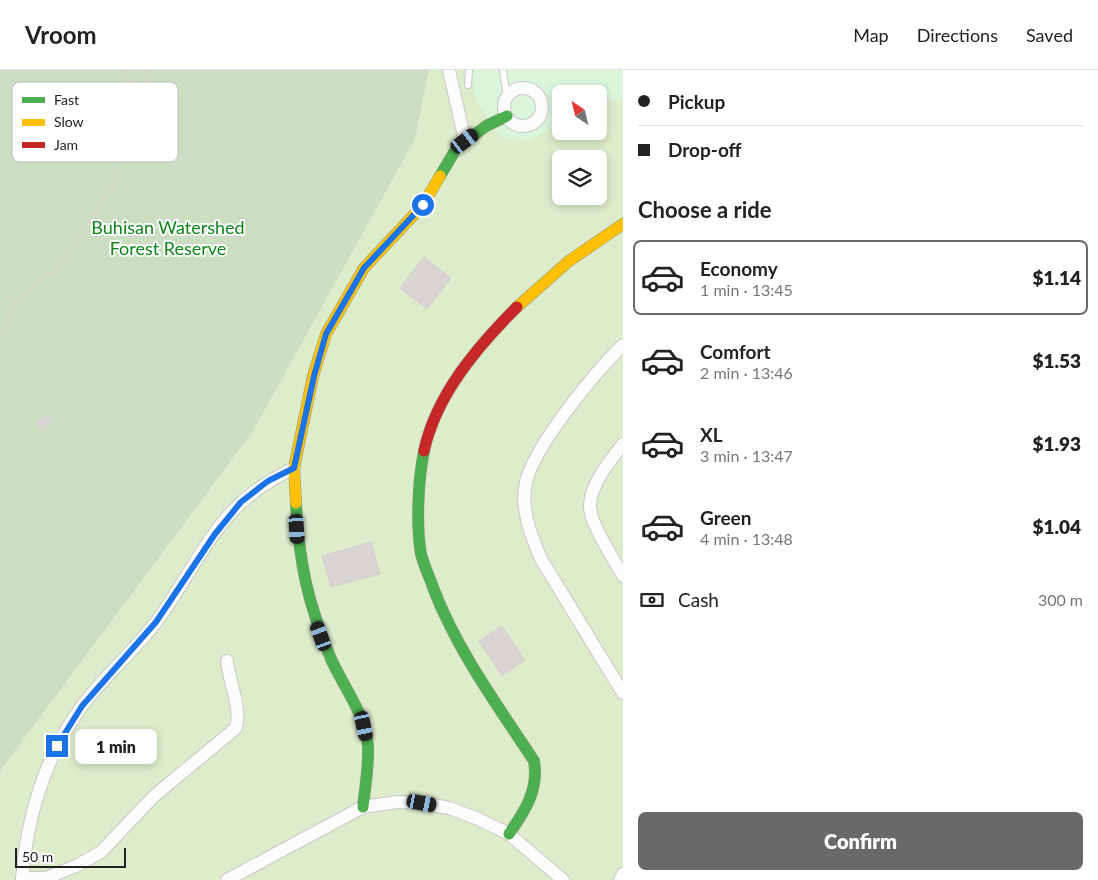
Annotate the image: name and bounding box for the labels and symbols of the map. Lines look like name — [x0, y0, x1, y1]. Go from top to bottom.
legend — [12, 82, 178, 162]
north arrow — [552, 85, 608, 140]
text: Fast — [54, 91, 79, 108]
text: Slow — [54, 113, 84, 130]
car — [448, 126, 481, 156]
text: Jam — [54, 136, 78, 153]
route start — [412, 194, 434, 216]
park label: Buhisan Watershed Forest Reserve — [91, 216, 245, 259]
car — [288, 514, 305, 544]
car — [308, 619, 333, 653]
car — [353, 710, 374, 742]
callout: 1 min — [74, 728, 157, 764]
route end — [46, 735, 68, 757]
car — [405, 793, 438, 813]
scale bar — [15, 845, 126, 868]

